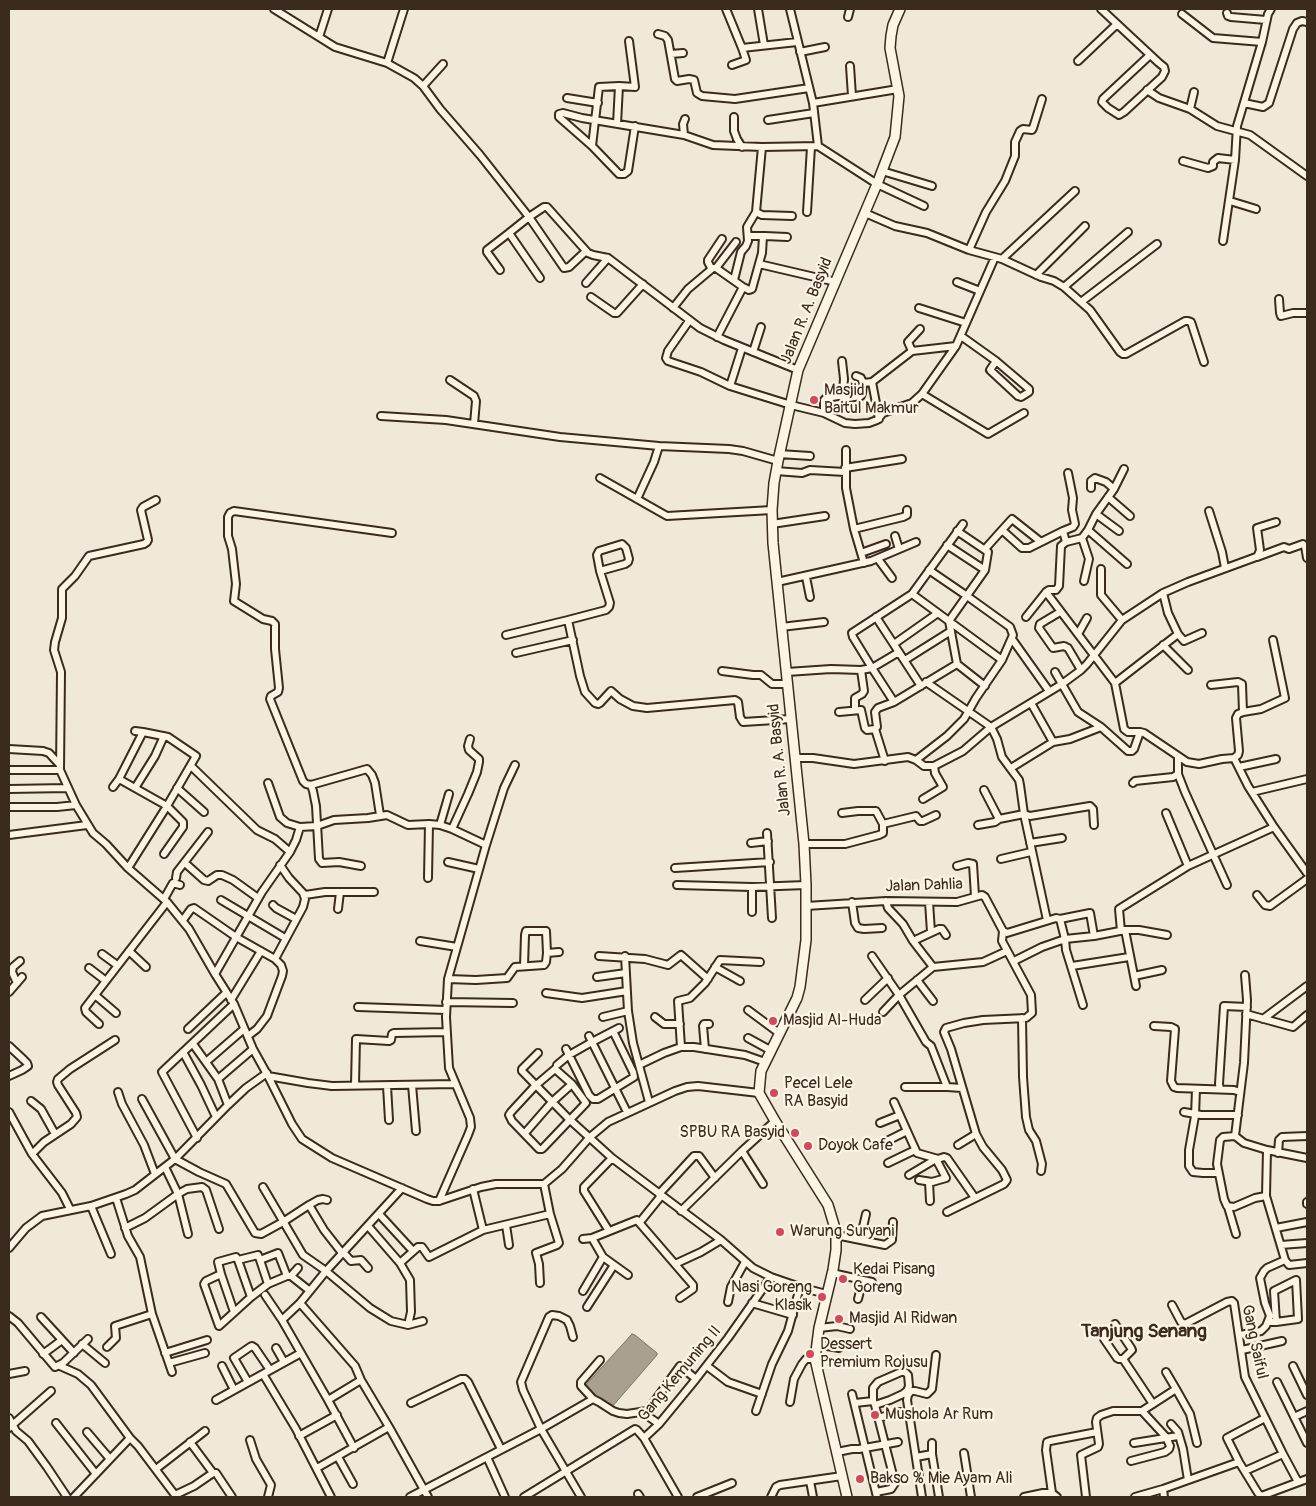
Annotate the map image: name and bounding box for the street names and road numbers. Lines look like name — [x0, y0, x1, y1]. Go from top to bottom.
street label: Jalan R. A. Basyid — [777, 255, 837, 367]
street label: Jalan R. A. Basyid — [765, 703, 795, 817]
street label: Jalan Dahlia — [885, 875, 963, 897]
street label: Gang Saiful — [1237, 1303, 1271, 1381]
street label: Gang Kemuning II — [634, 1322, 726, 1426]

